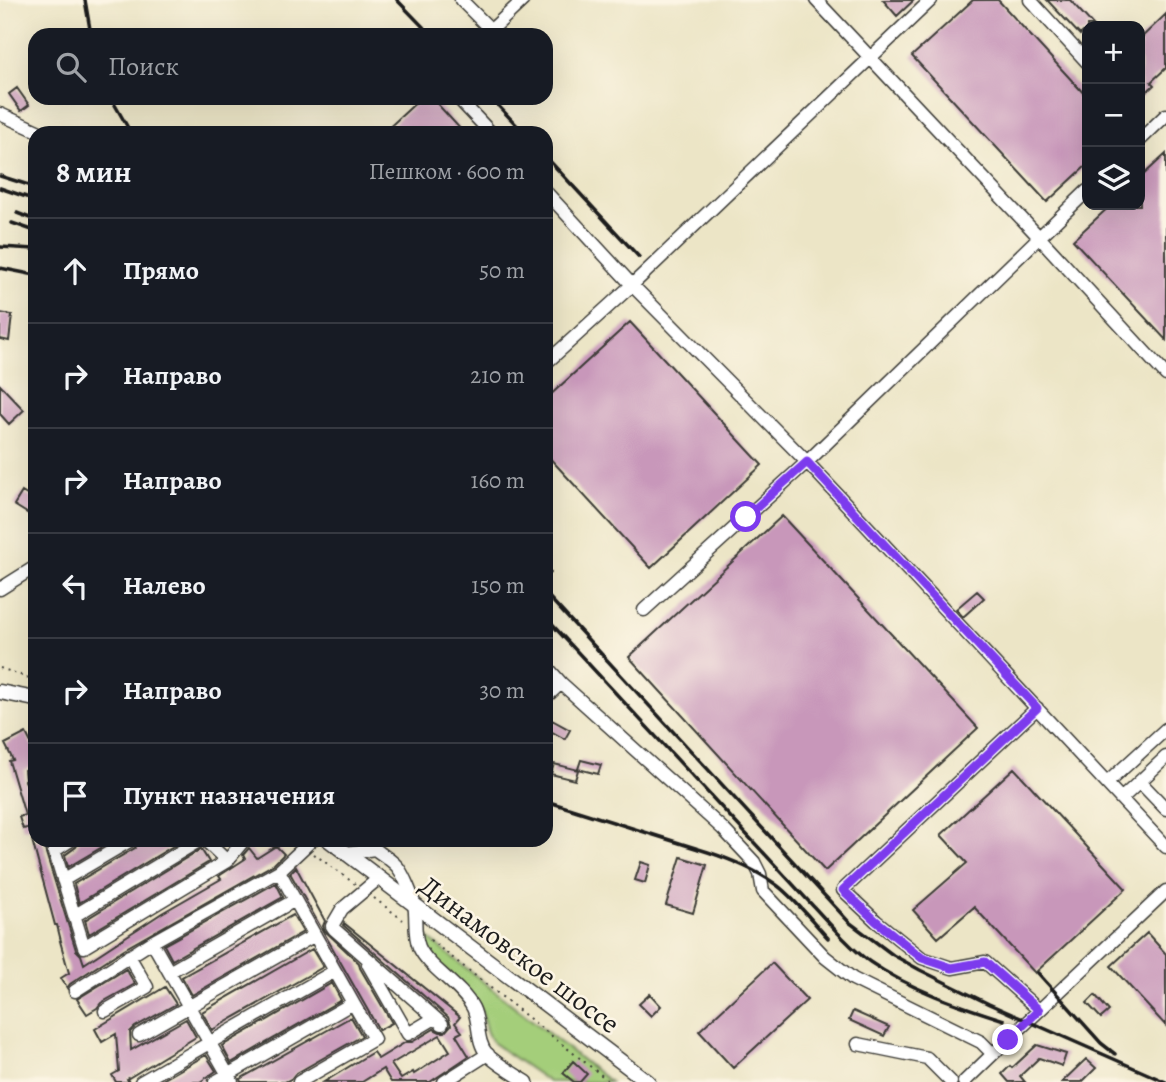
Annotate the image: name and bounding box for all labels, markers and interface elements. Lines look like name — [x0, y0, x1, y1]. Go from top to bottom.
map controls — [1082, 21, 1145, 210]
button: + — [1082, 21, 1145, 84]
search box — [28, 28, 553, 105]
icon: search — [52, 48, 90, 86]
text: Поиск — [108, 49, 179, 84]
button: − — [1082, 84, 1145, 147]
button: layers — [1082, 147, 1145, 210]
text: 8 мин — [56, 152, 131, 192]
text: Пешком · 600 m — [369, 156, 525, 187]
icon: ahead — [56, 252, 94, 290]
text: Прямо — [123, 253, 199, 288]
text: 50 m — [479, 255, 525, 286]
icon: right — [56, 357, 94, 395]
text: Направо — [123, 358, 222, 393]
text: 210 m — [470, 360, 525, 391]
icon: right — [56, 462, 94, 500]
text: Направо — [123, 463, 222, 498]
text: 160 m — [471, 465, 525, 496]
route start — [730, 501, 761, 532]
icon: left — [56, 567, 94, 605]
text: Налево — [123, 568, 206, 603]
text: 150 m — [471, 570, 525, 601]
icon: right — [56, 672, 94, 710]
text: Направо — [123, 673, 222, 708]
text: 30 m — [479, 675, 525, 706]
icon: arrive — [56, 777, 94, 815]
text: Пункт назначения — [123, 778, 335, 813]
street label: Динамовское шоссе — [412, 867, 627, 1043]
route end — [992, 1024, 1023, 1055]

